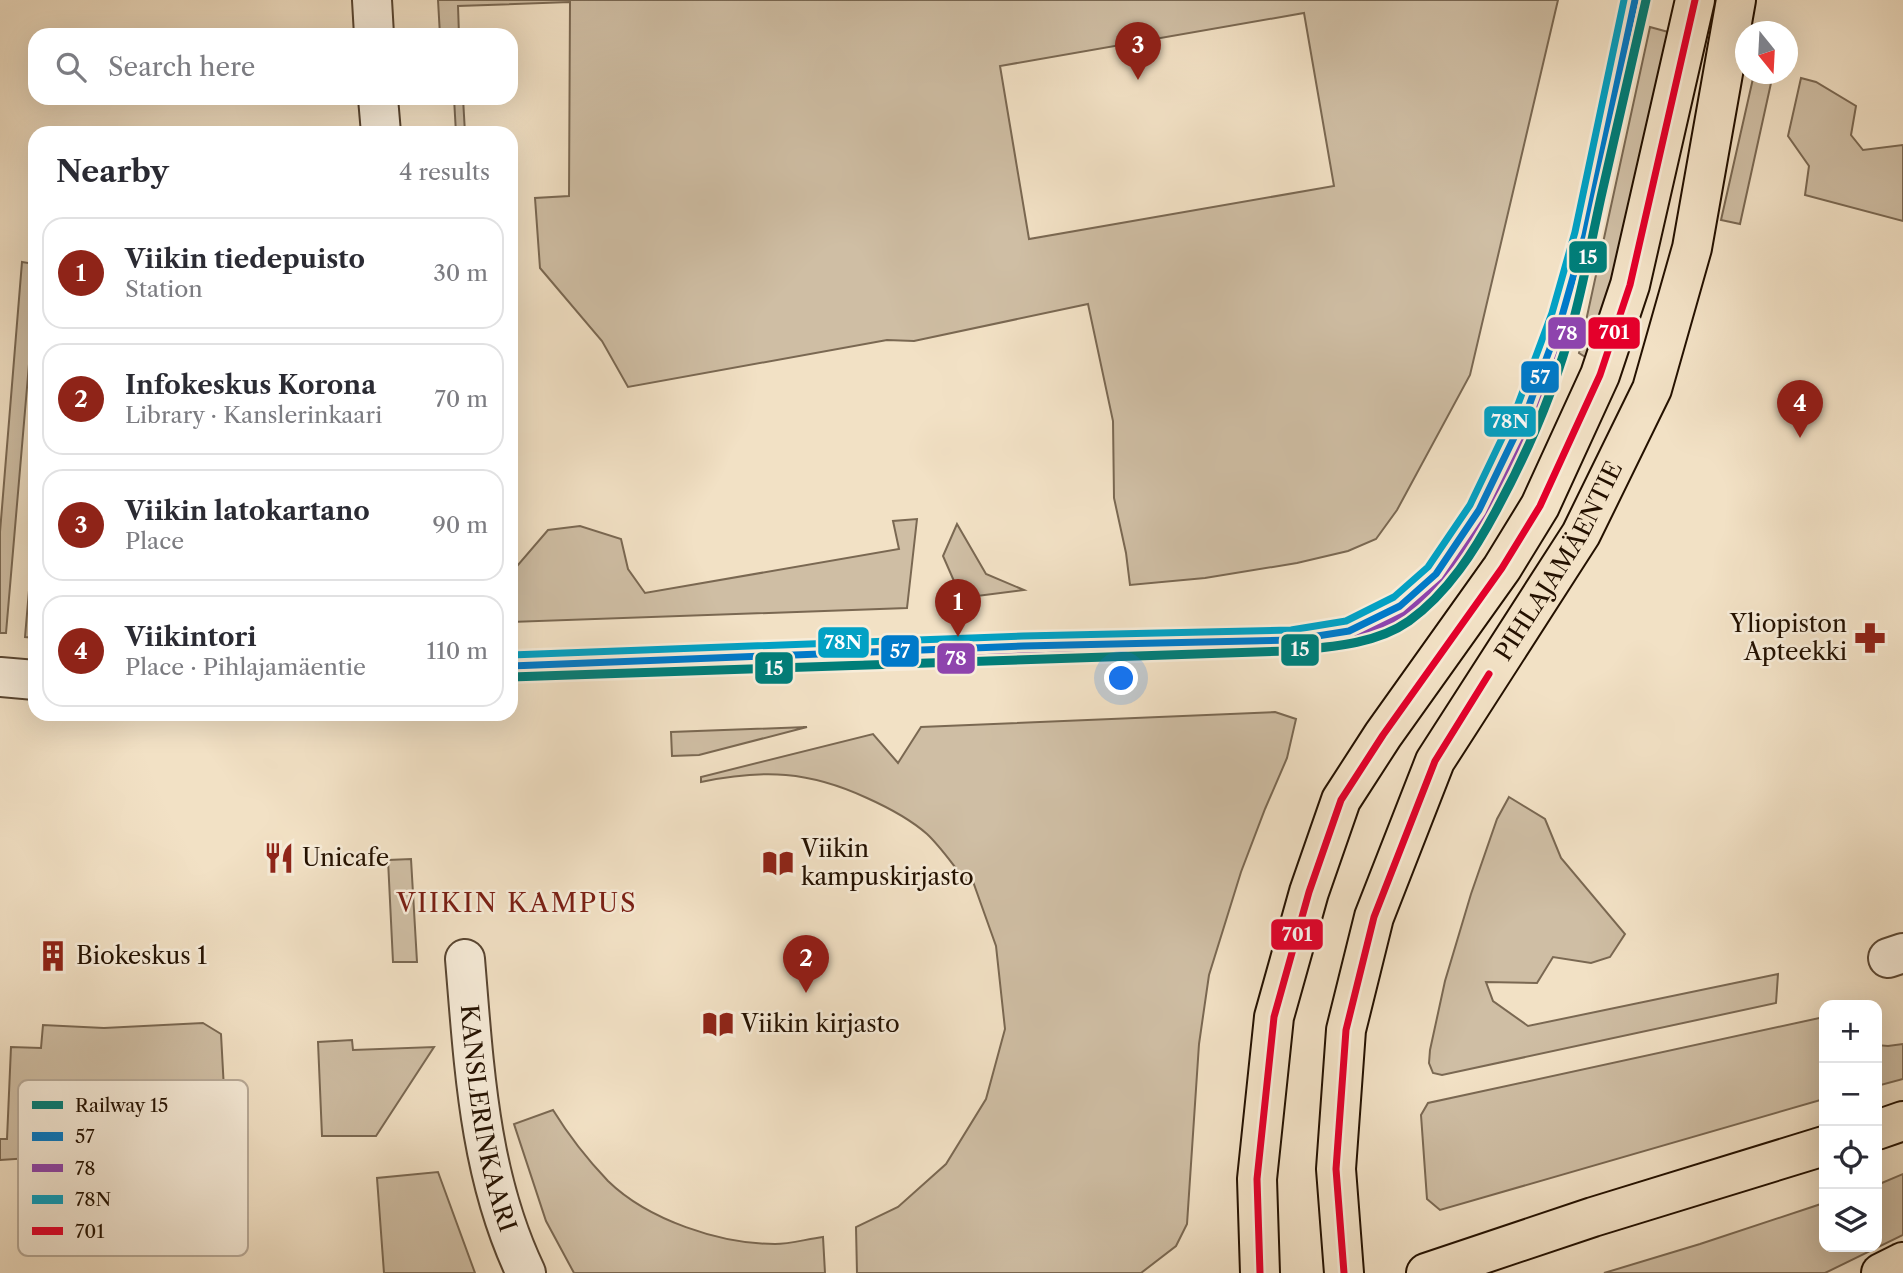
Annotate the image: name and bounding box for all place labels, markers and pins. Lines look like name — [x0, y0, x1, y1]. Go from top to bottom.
pin: 3 — [1115, 22, 1161, 80]
pin: 4 — [1777, 380, 1823, 438]
pin: 1 — [935, 579, 981, 637]
place label: Yliopiston Apteekki — [1729, 609, 1847, 666]
pharmacy icon: Yliopiston Apteekki — [1853, 621, 1887, 655]
place label: Viikin kampuskirjasto — [800, 834, 974, 891]
restaurant icon: Unicafe — [262, 841, 296, 875]
place label: Unicafe — [302, 843, 389, 872]
library icon: Viikin kampuskirjasto — [761, 846, 795, 880]
pin: 2 — [783, 935, 829, 993]
building icon: Biokeskus 1 — [36, 939, 70, 973]
place label: Biokeskus 1 — [76, 941, 207, 970]
library icon: Viikin kirjasto — [701, 1007, 735, 1041]
place label: Viikin kirjasto — [740, 1009, 900, 1038]

